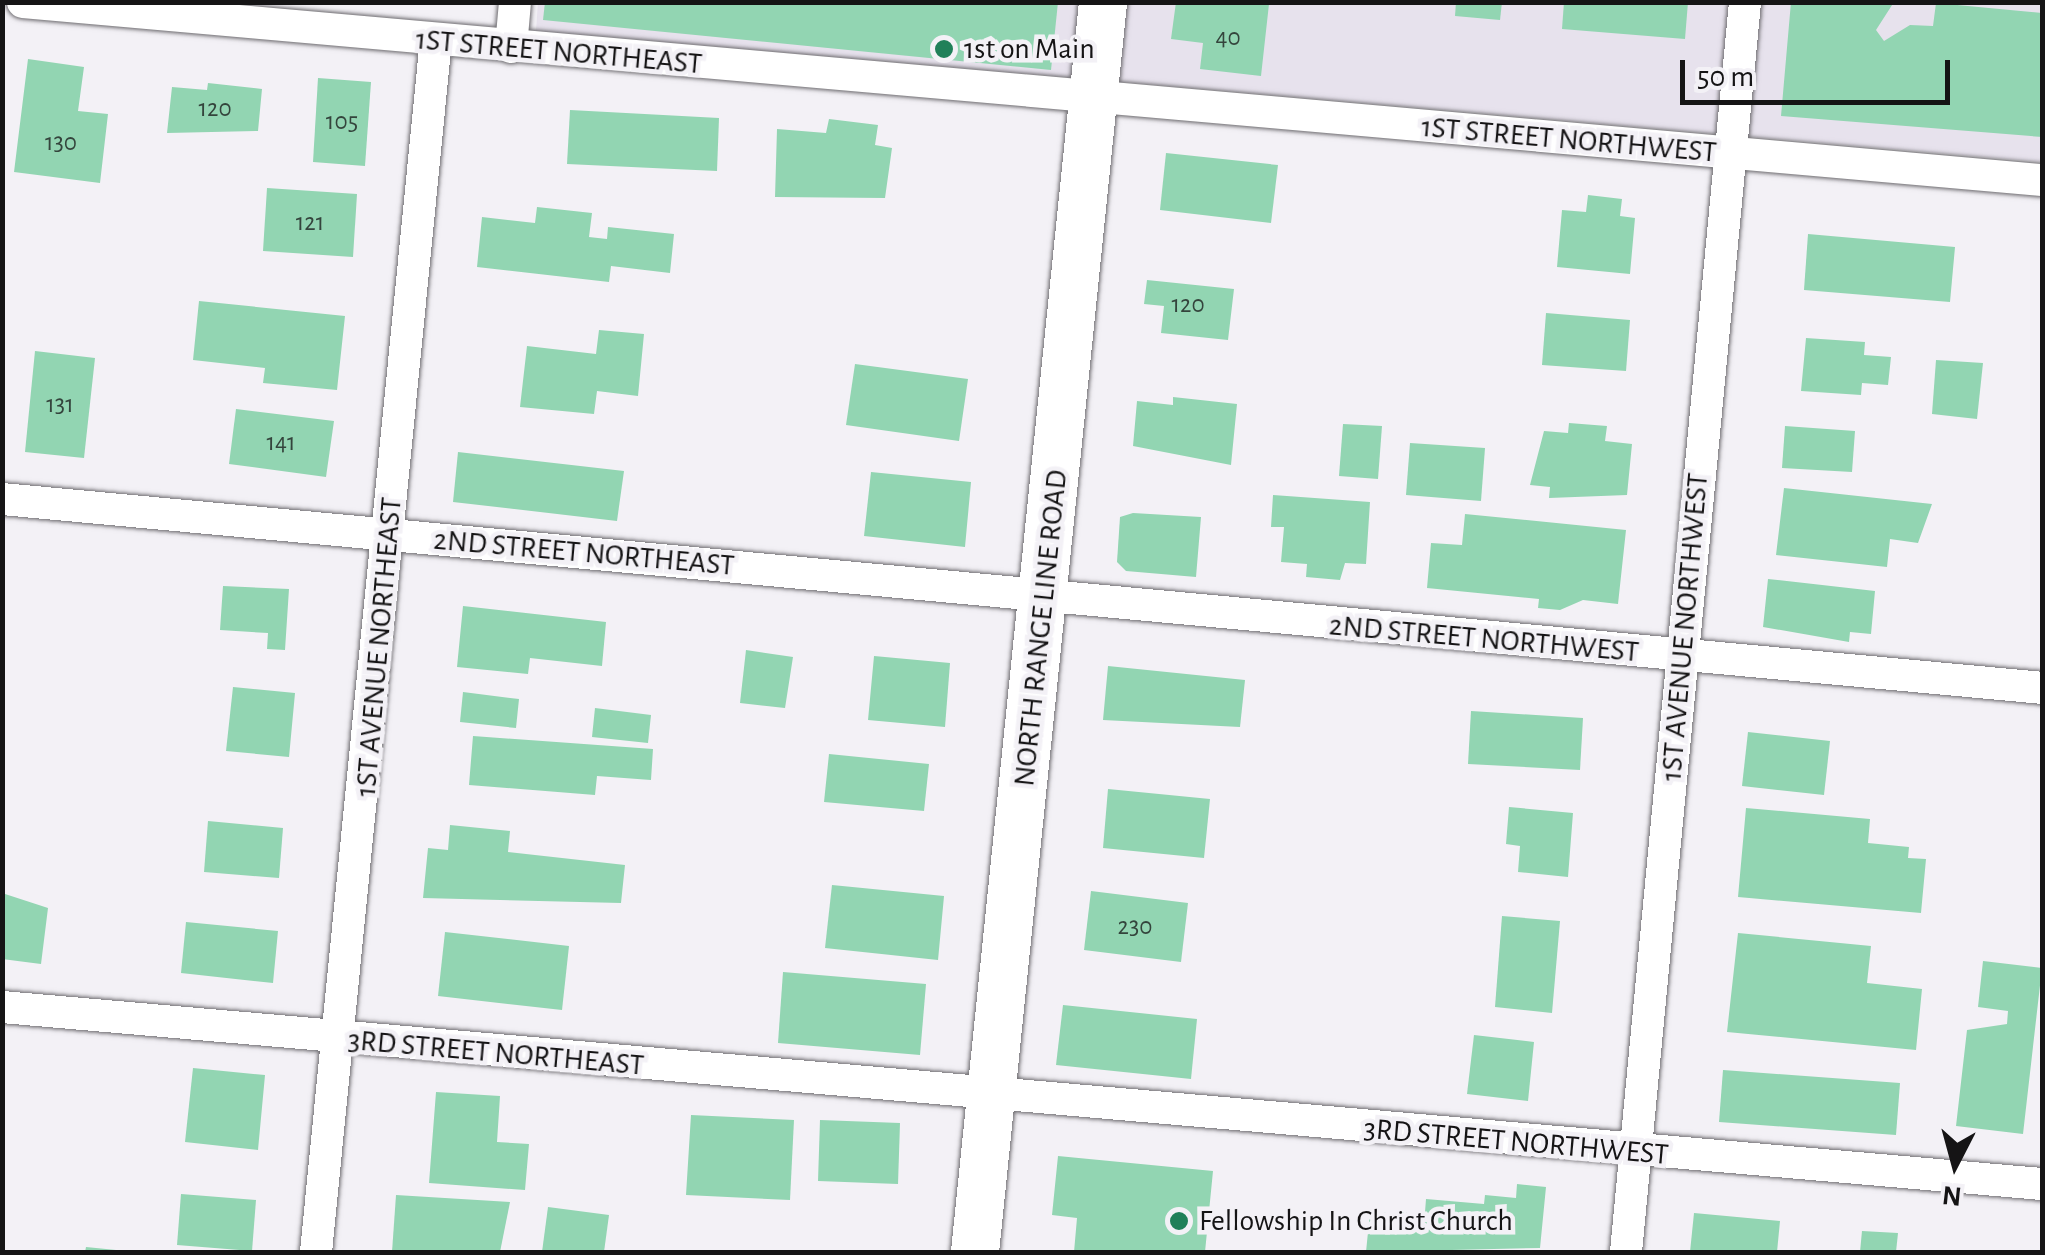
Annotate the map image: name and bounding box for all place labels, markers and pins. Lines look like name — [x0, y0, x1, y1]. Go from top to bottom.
place label: 1st on Main — [964, 31, 1095, 67]
marker: 1st on Main — [933, 38, 955, 60]
place label: Fellowship In Christ Church — [1199, 1203, 1513, 1239]
marker: Fellowship In Christ Church — [1168, 1210, 1190, 1232]

